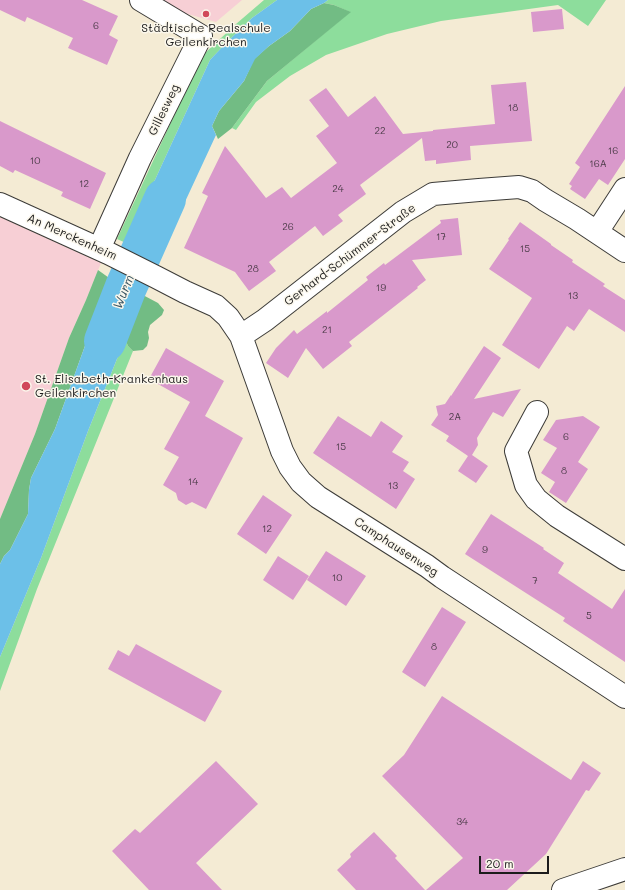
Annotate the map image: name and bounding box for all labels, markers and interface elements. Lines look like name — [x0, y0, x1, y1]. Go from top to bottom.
marker: Städtische Realschule Geilenkirchen — [201, 9, 211, 19]
house number: 6 — [93, 20, 99, 32]
place label: Städtische Realschule Geilenkirchen — [141, 21, 271, 49]
street label: Gillesweg — [145, 82, 183, 138]
house number: 18 — [508, 102, 518, 114]
house number: 22 — [374, 125, 386, 137]
house number: 20 — [446, 139, 458, 151]
house number: 16 — [608, 145, 618, 157]
house number: 10 — [30, 155, 40, 167]
house number: 16A — [589, 158, 607, 170]
house number: 12 — [79, 178, 89, 190]
house number: 24 — [332, 183, 344, 195]
street label: Gerhard-Schümmer-Straße — [282, 201, 418, 309]
street label: An Merckenheim — [25, 211, 119, 263]
house number: 26 — [282, 221, 294, 233]
house number: 17 — [436, 231, 446, 243]
house number: 15 — [520, 243, 530, 255]
house number: 28 — [247, 263, 259, 275]
water label: Wurm — [110, 273, 138, 311]
house number: 19 — [376, 282, 386, 294]
house number: 13 — [568, 290, 578, 302]
house number: 21 — [322, 324, 332, 336]
place label: St. Elisabeth-Krankenhaus Geilenkirchen — [35, 372, 188, 400]
marker: St. Elisabeth-Krankenhaus Geilenkirchen — [20, 380, 32, 392]
house number: 2A — [449, 411, 461, 423]
house number: 6 — [563, 431, 569, 443]
house number: 15 — [336, 441, 346, 453]
house number: 8 — [561, 465, 567, 477]
house number: 14 — [188, 476, 198, 488]
house number: 13 — [388, 480, 398, 492]
street label: Camphausenweg — [351, 514, 441, 580]
house number: 12 — [262, 523, 272, 535]
house number: 9 — [482, 544, 488, 556]
house number: 10 — [332, 572, 342, 584]
house number: 7 — [532, 575, 538, 587]
house number: 5 — [586, 610, 592, 622]
house number: 8 — [431, 641, 437, 653]
house number: 34 — [456, 816, 468, 828]
scale bar — [481, 848, 551, 874]
text: 20 m — [486, 855, 514, 871]

